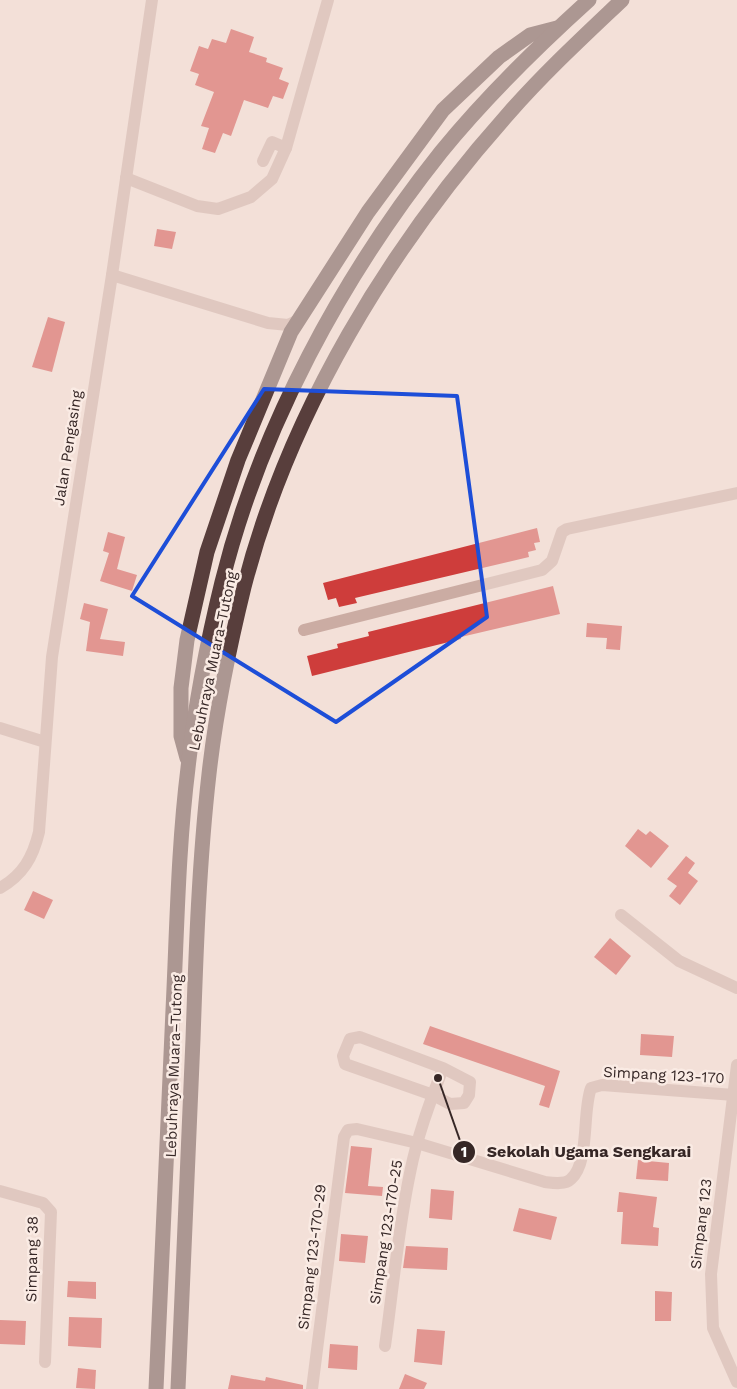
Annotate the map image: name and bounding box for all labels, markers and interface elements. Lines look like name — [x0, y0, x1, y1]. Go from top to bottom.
street label: Jalan Pengasing — [50, 389, 86, 507]
street label: Lebuhraya Muara–Tutong — [185, 570, 241, 752]
street label: Lebuhraya Muara–Tutong — [162, 974, 186, 1158]
street label: Simpang 123-170 — [603, 1063, 725, 1087]
callout: Sekolah Ugama Sengkarai — [451, 1136, 701, 1167]
text: Sekolah Ugama Sengkarai — [487, 1142, 691, 1161]
text: 1 — [461, 1143, 467, 1161]
street label: Simpang 123-170-25 — [366, 1158, 406, 1306]
street label: Simpang 123 — [687, 1178, 715, 1270]
street label: Simpang 123-170-29 — [294, 1183, 330, 1331]
street label: Simpang 38 — [22, 1216, 42, 1302]

